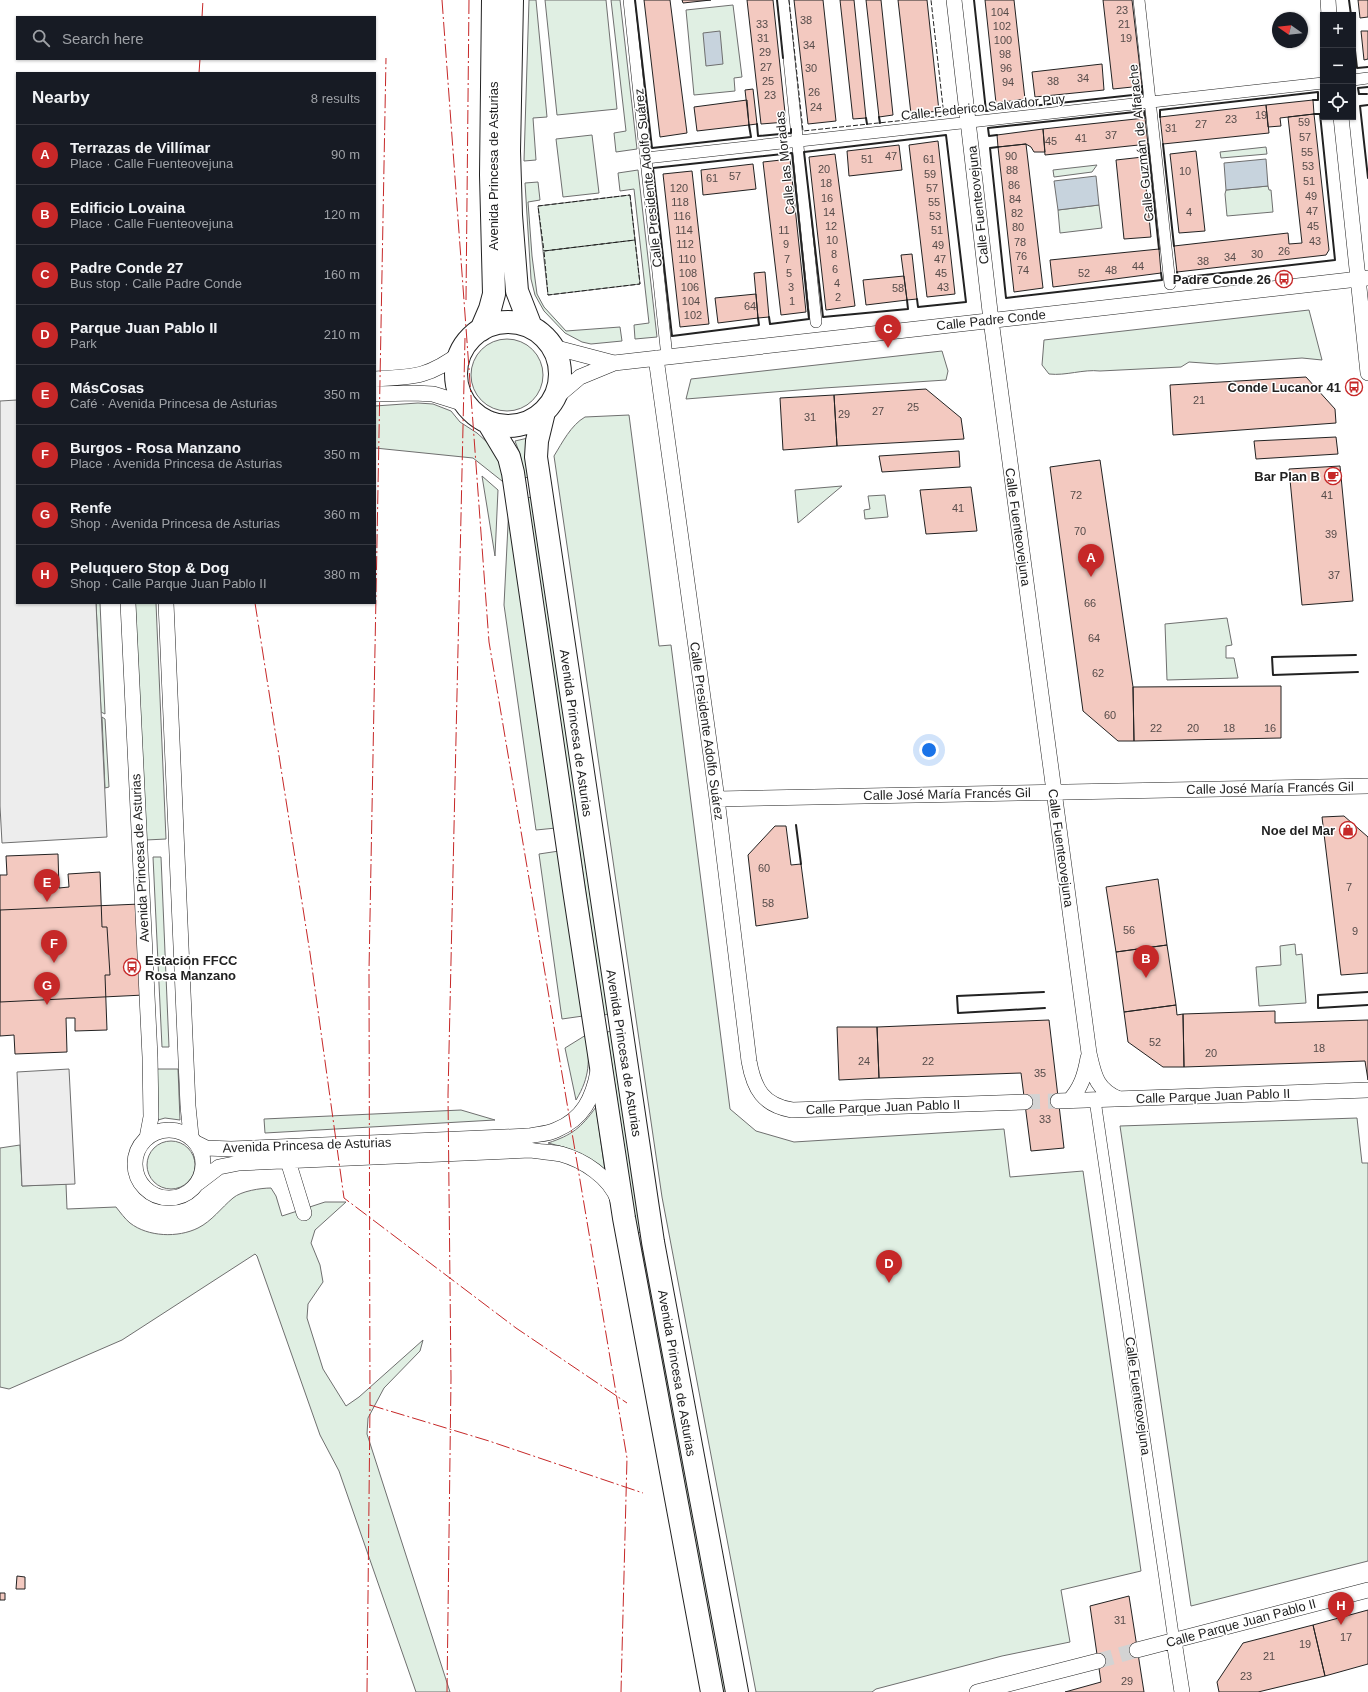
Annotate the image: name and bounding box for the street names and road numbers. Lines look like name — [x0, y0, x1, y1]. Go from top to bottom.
street label: Calle Guzmán de Alfarache — [1125, 64, 1157, 222]
street label: Avenida Princesa de Asturias — [486, 81, 501, 250]
street label: Calle Presidente Adolfo Suárez — [631, 88, 665, 268]
street label: Calle Federico Salvador Puy — [900, 91, 1066, 123]
street label: Calle las Moradas — [772, 110, 798, 216]
street label: Calle Fuenteovejuna — [964, 144, 992, 265]
street label: Calle Padre Conde — [936, 307, 1046, 333]
street label: Calle Fuenteovejuna — [1002, 467, 1034, 588]
street label: Calle Presidente Adolfo Suárez — [687, 641, 727, 821]
street label: Avenida Princesa de Asturias — [557, 648, 595, 818]
street label: Avenida Princesa de Asturias — [128, 773, 152, 943]
street label: Calle José María Francés Gil — [1186, 779, 1354, 797]
street label: Calle José María Francés Gil — [863, 785, 1031, 803]
street label: Calle Fuenteovejuna — [1045, 788, 1077, 909]
street label: Avenida Princesa de Asturias — [603, 968, 645, 1138]
street label: Calle Parque Juan Pablo II — [1135, 1086, 1291, 1106]
street label: Calle Parque Juan Pablo II — [805, 1097, 961, 1117]
street label: Avenida Princesa de Asturias — [222, 1135, 392, 1155]
street label: Avenida Princesa de Asturias — [655, 1289, 699, 1458]
street label: Calle Fuenteovejuna — [1122, 1336, 1154, 1457]
street label: Calle Parque Juan Pablo II — [1164, 1596, 1318, 1650]

